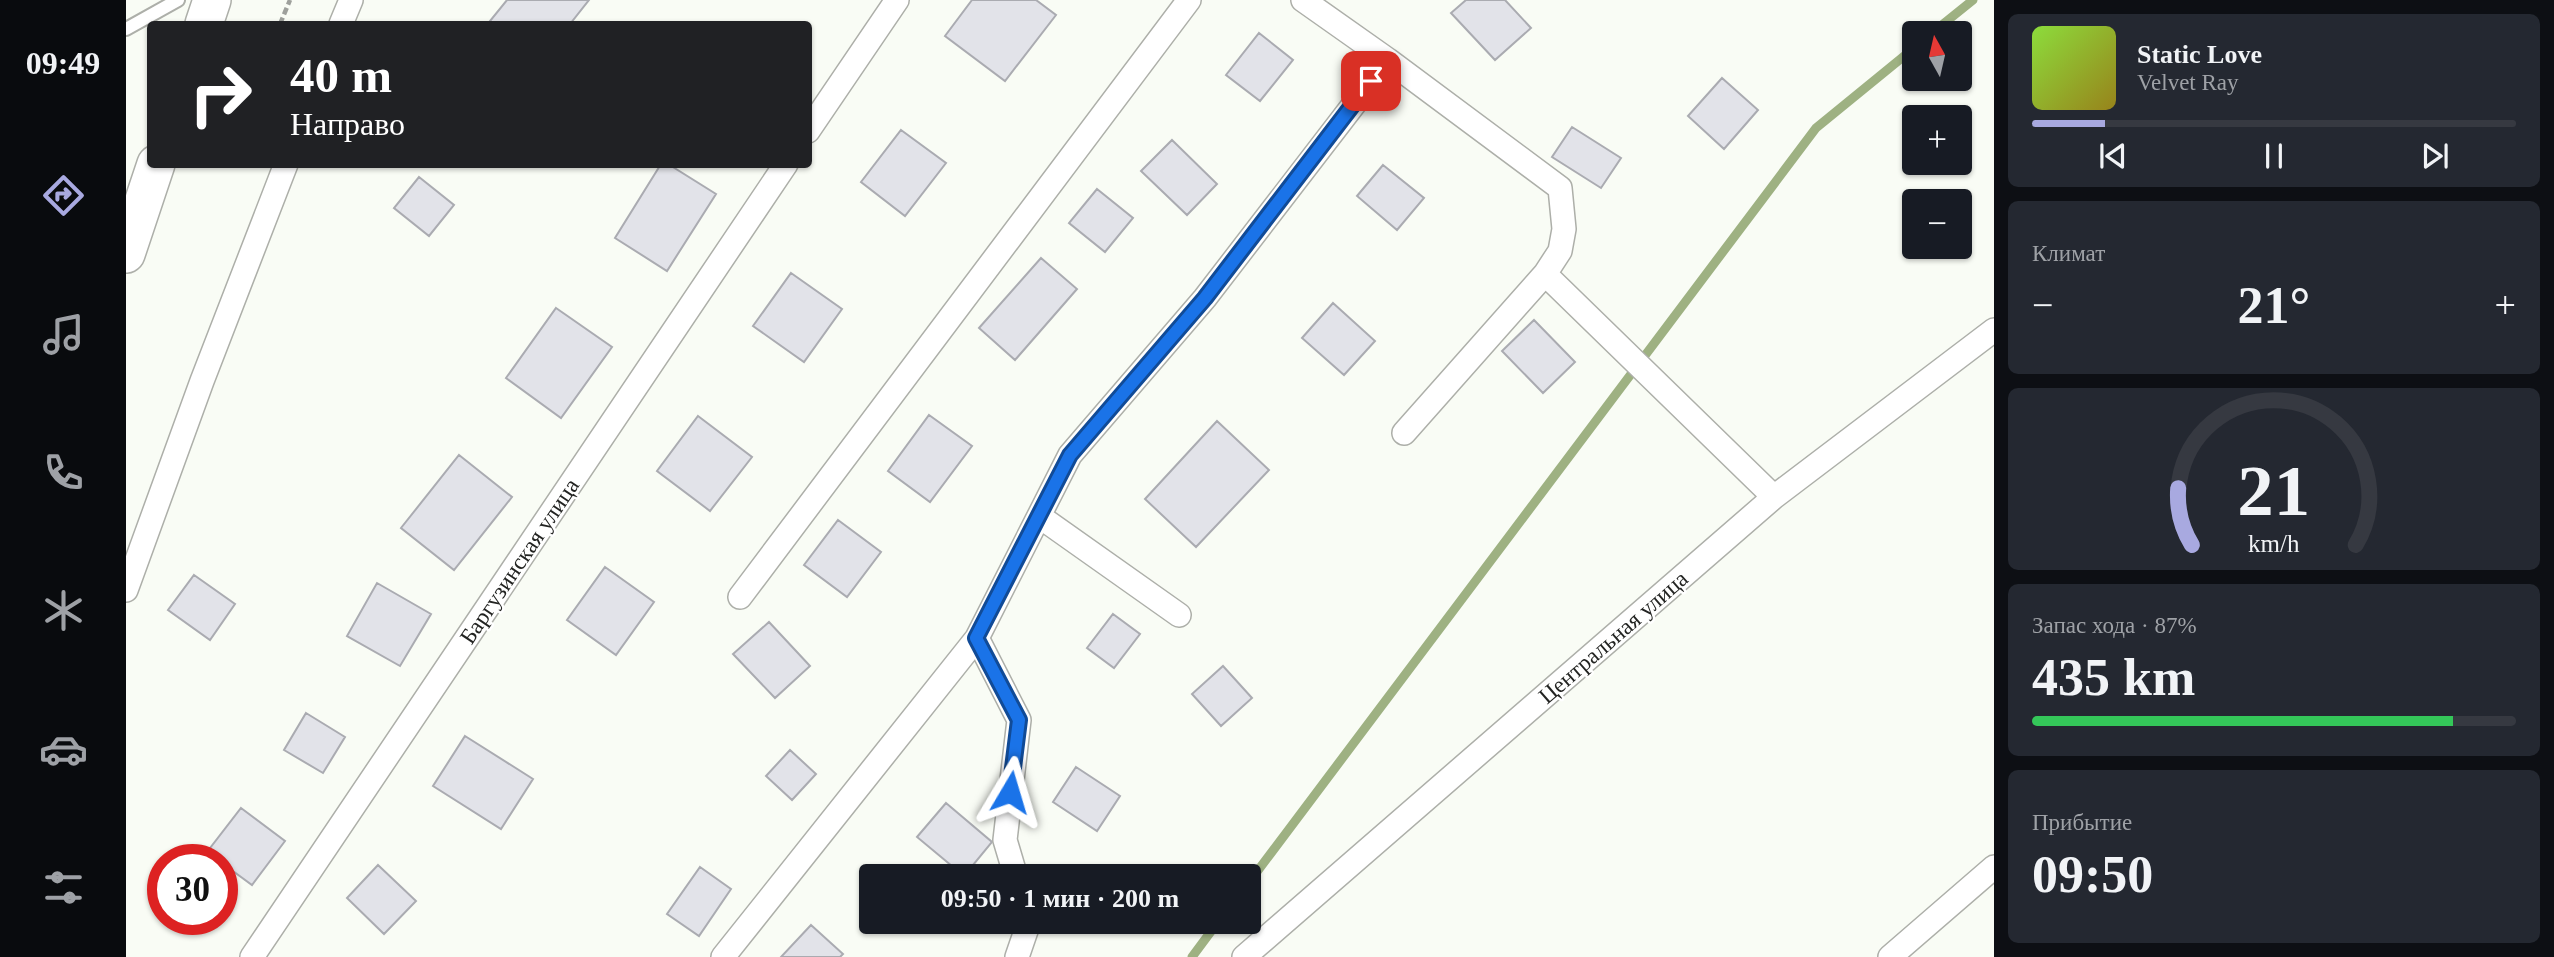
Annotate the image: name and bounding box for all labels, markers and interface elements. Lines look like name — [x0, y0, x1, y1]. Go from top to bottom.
north arrow — [1902, 21, 1972, 91]
map controls — [1902, 21, 1972, 259]
text: Static Love — [2137, 40, 2262, 69]
text: 09:49 — [26, 45, 100, 81]
text: 40 m — [290, 48, 392, 103]
icon: right — [175, 49, 266, 140]
pin — [1341, 51, 1401, 111]
icon: arrive — [1352, 62, 1390, 100]
text: Velvet Ray — [2137, 70, 2239, 95]
button: + — [1902, 105, 1972, 175]
text: Направо — [290, 106, 405, 142]
icon: previous — [2094, 137, 2132, 175]
icon: pause — [2255, 137, 2293, 175]
icon: next — [2416, 137, 2454, 175]
icon: directions — [39, 171, 88, 220]
button: − — [1902, 189, 1972, 259]
text: Климат — [2032, 241, 2105, 266]
text: 21° — [2238, 277, 2310, 334]
text: − — [2032, 284, 2053, 326]
text: + — [2495, 284, 2516, 326]
icon: music — [39, 310, 88, 359]
icon: phone — [39, 448, 88, 497]
text: 21 — [2238, 450, 2310, 531]
street label: Баргузинская улица — [455, 474, 584, 649]
text: km/h — [2248, 529, 2300, 556]
street label: Центральная улица — [1534, 566, 1693, 709]
icon: climate — [39, 586, 88, 635]
text: Запас хода · 87% — [2032, 613, 2197, 638]
text: 435 km — [2032, 649, 2195, 706]
icon: car — [39, 725, 88, 774]
position arrow — [973, 755, 1047, 829]
text: Прибытие — [2032, 810, 2132, 835]
speed limit sign: 30 — [147, 844, 238, 935]
text: 09:50 — [2032, 846, 2153, 903]
icon: filters — [39, 863, 88, 912]
text: 09:50 · 1 мин · 200 m — [941, 884, 1179, 913]

